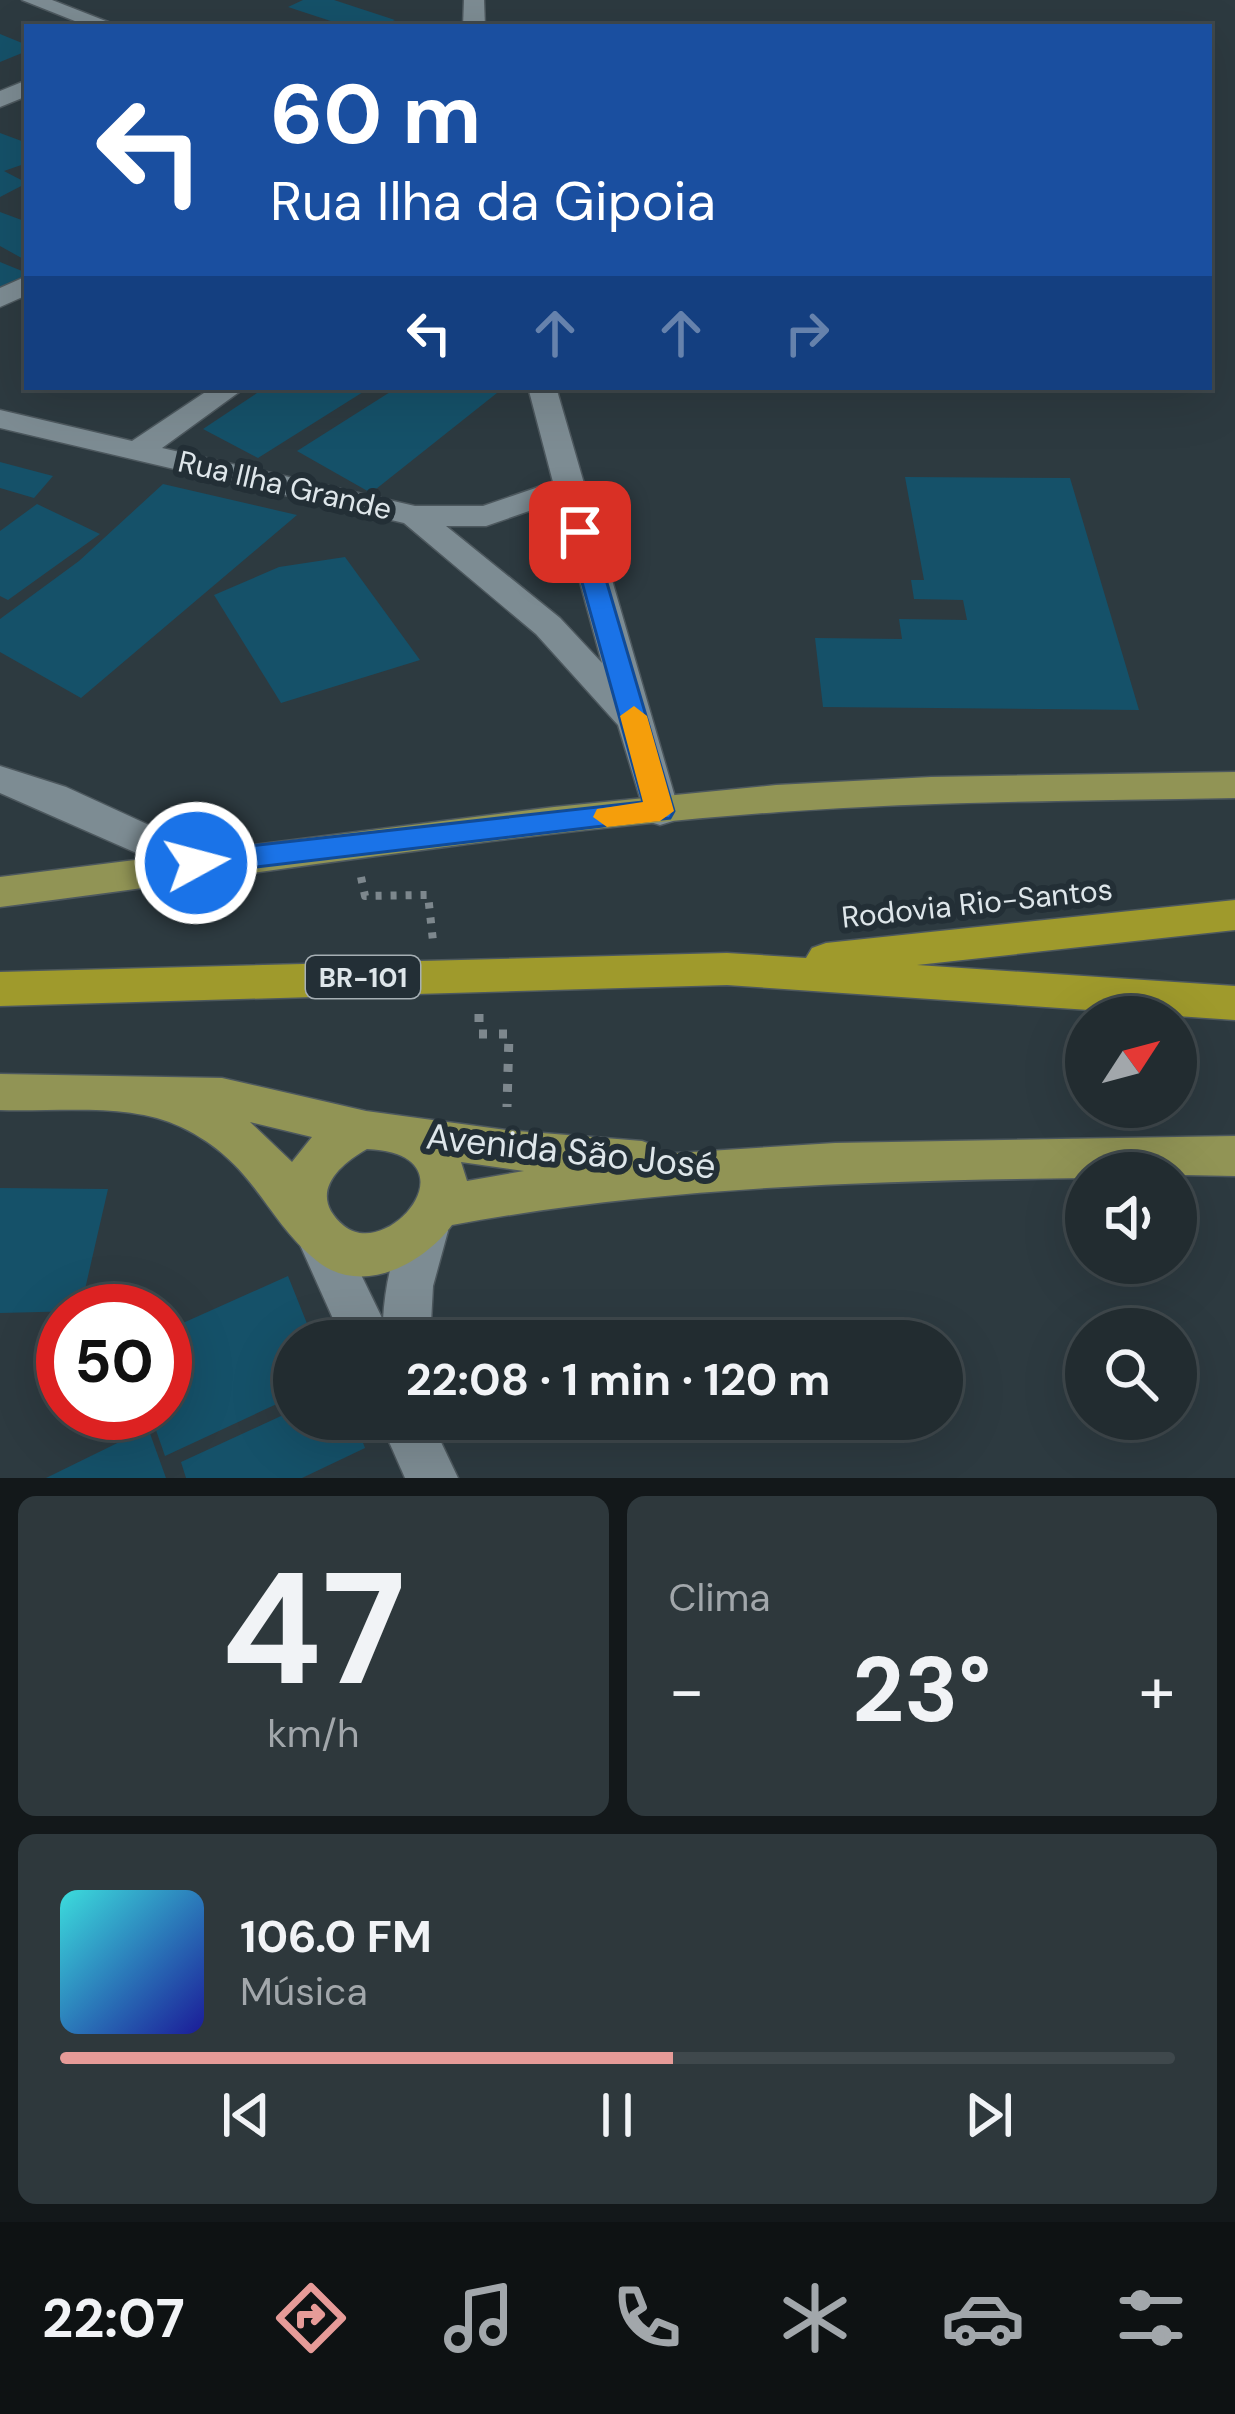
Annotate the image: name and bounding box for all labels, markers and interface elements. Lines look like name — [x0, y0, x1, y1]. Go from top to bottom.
text: 60 m — [270, 60, 481, 169]
icon: left — [72, 72, 228, 228]
text: Rua Ilha da Gipoia — [270, 166, 716, 237]
icon: left — [396, 300, 462, 366]
icon: ahead — [522, 300, 588, 366]
icon: ahead — [648, 300, 714, 366]
icon: right — [774, 300, 840, 366]
street label: Rua Ilha Grande — [174, 442, 396, 528]
pin — [529, 481, 631, 583]
icon: arrive — [547, 499, 613, 565]
position arrow — [133, 800, 259, 926]
street label: Rodovia Rio-Santos — [840, 869, 1114, 937]
road number: BR-101 — [306, 956, 420, 998]
north arrow — [1065, 996, 1197, 1128]
map controls — [1065, 996, 1197, 1440]
street label: Avenida São José — [424, 1112, 718, 1190]
button: sound — [1065, 1152, 1197, 1284]
speed limit sign: 50 — [36, 1284, 192, 1440]
button: search — [1065, 1308, 1197, 1440]
text: 22:08 · 1 min · 120 m — [406, 1350, 830, 1409]
text: 47 — [221, 1528, 406, 1731]
text: Clima — [669, 1572, 771, 1623]
text: 23° — [852, 1632, 991, 1749]
text: − — [669, 1648, 705, 1733]
text: + — [1139, 1648, 1175, 1733]
text: km/h — [267, 1708, 359, 1759]
text: 106.0 FM — [240, 1907, 432, 1966]
text: Música — [240, 1966, 368, 2017]
icon: previous — [213, 2082, 279, 2148]
icon: pause — [584, 2082, 650, 2148]
icon: next — [956, 2082, 1022, 2148]
icon: directions — [269, 2276, 353, 2360]
icon: music — [437, 2276, 521, 2360]
icon: phone — [605, 2276, 689, 2360]
icon: climate — [773, 2276, 857, 2360]
icon: car — [941, 2276, 1025, 2360]
icon: filters — [1109, 2276, 1193, 2360]
text: 22:07 — [42, 2283, 185, 2354]

